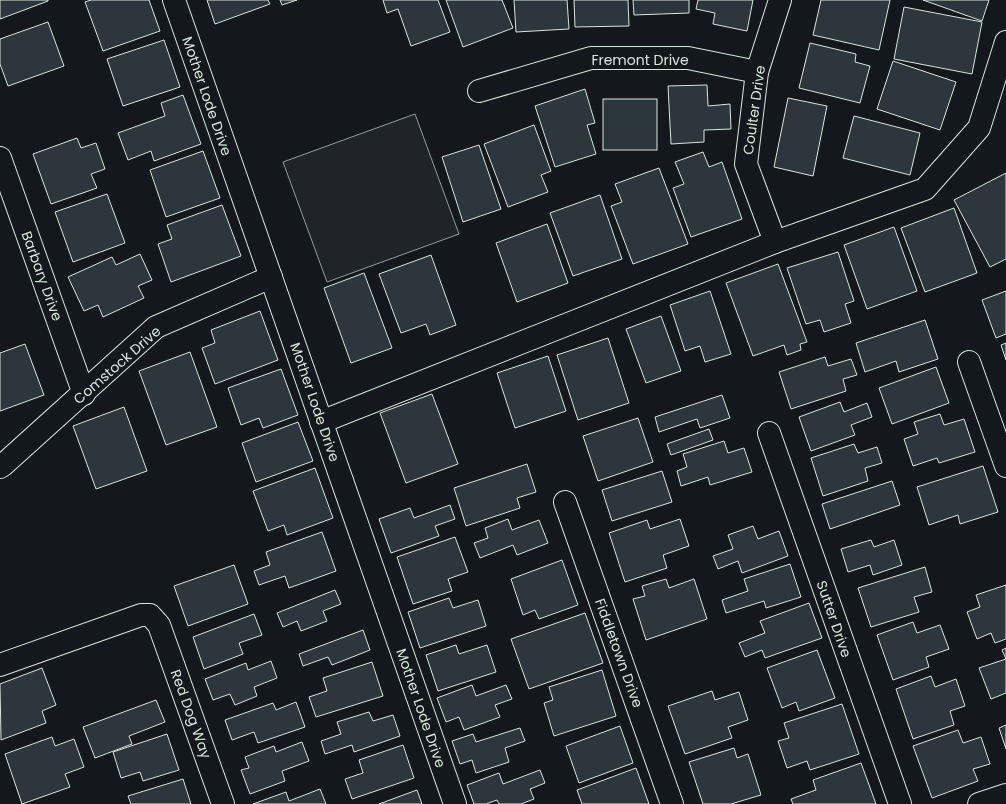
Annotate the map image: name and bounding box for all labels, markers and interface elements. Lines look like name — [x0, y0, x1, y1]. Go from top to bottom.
street label: Mother Lode Drive — [177, 34, 237, 159]
street label: Fremont Drive — [591, 50, 689, 70]
street label: Coulter Drive — [738, 64, 770, 156]
street label: Barbary Drive — [17, 228, 68, 324]
street label: Comstock Drive — [69, 321, 165, 409]
street label: Mother Lode Drive — [285, 340, 345, 465]
street label: Sutter Drive — [812, 578, 857, 660]
street label: Fiddletown Drive — [590, 596, 648, 711]
street label: Mother Lode Drive — [391, 646, 451, 771]
street label: Red Dog Way — [166, 667, 216, 761]

